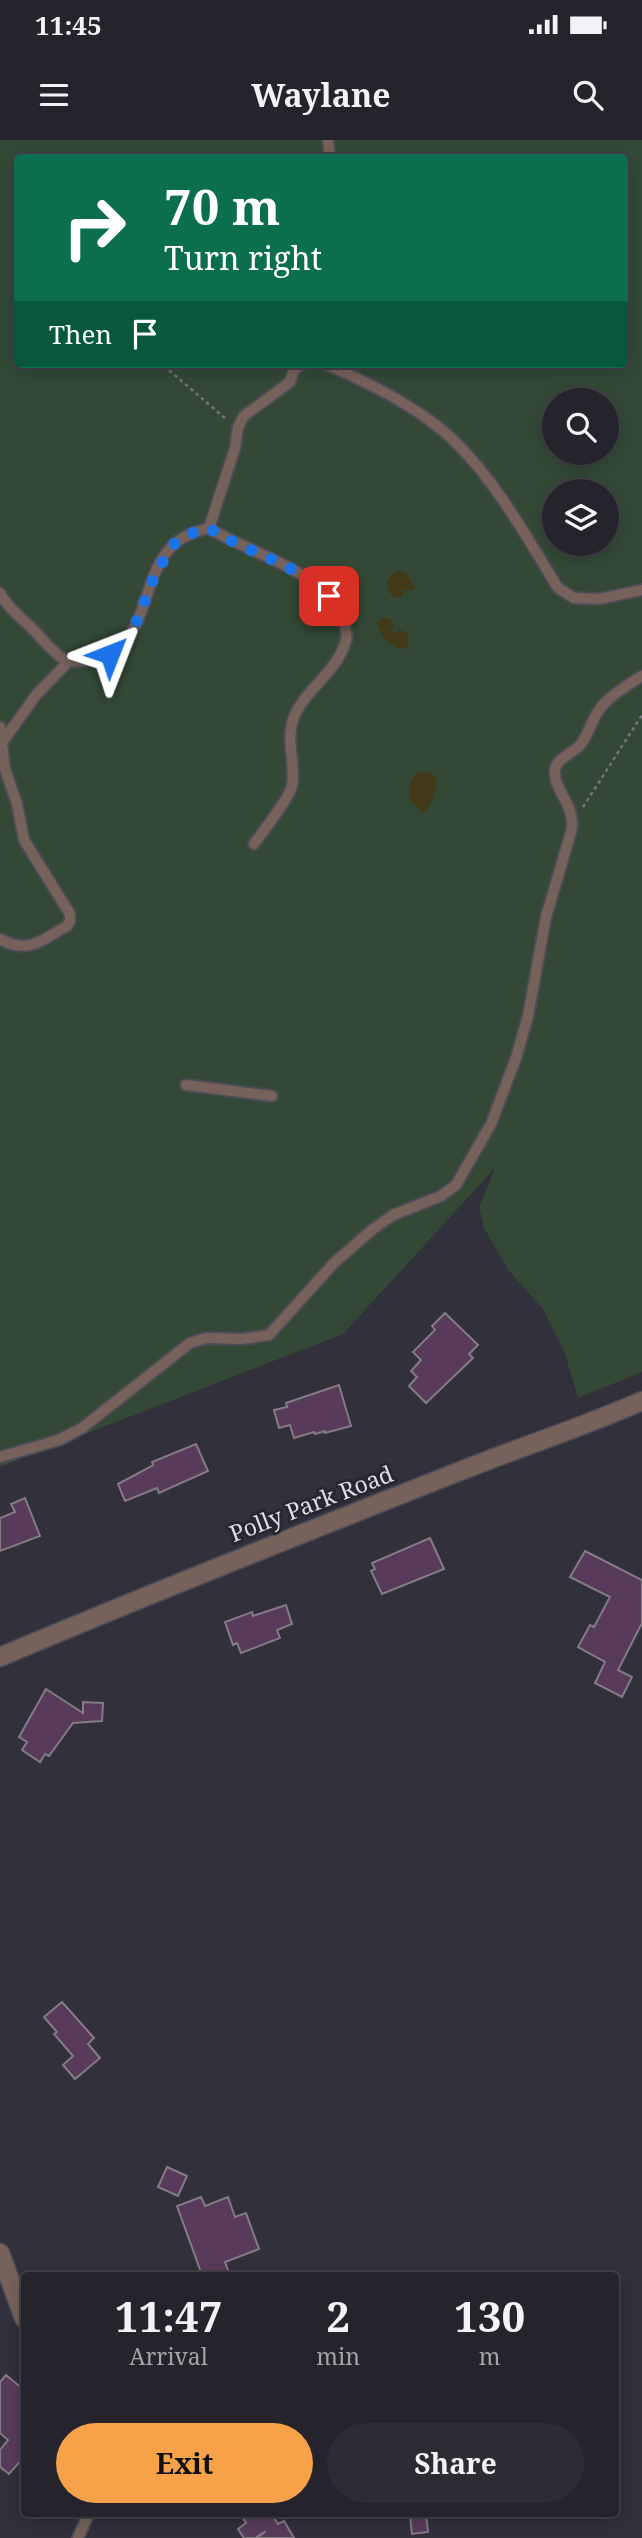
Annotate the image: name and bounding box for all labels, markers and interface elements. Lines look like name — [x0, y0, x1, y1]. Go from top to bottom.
text: 11:45 — [35, 7, 102, 43]
text: Waylane — [251, 73, 391, 116]
icon: menu — [35, 76, 73, 114]
icon: search — [569, 76, 607, 114]
text: 70 m — [164, 173, 280, 239]
icon: right — [49, 182, 140, 273]
text: Turn right — [164, 236, 322, 279]
icon: arrive — [126, 315, 164, 353]
text: Then — [49, 316, 112, 352]
map controls — [542, 388, 619, 556]
button: search — [542, 388, 619, 465]
button: layers — [542, 479, 619, 556]
pin — [299, 566, 359, 626]
icon: arrive — [310, 577, 348, 615]
position arrow — [73, 617, 147, 691]
street label: Polly Park Road — [225, 1457, 397, 1549]
text: 11:47 — [115, 2287, 222, 2344]
text: 2 — [326, 2287, 350, 2344]
text: 130 — [454, 2287, 525, 2344]
text: Arrival — [129, 2340, 208, 2372]
text: min — [316, 2340, 360, 2372]
text: m — [479, 2340, 500, 2372]
button: Exit — [56, 2423, 313, 2503]
button: Share — [327, 2423, 584, 2503]

